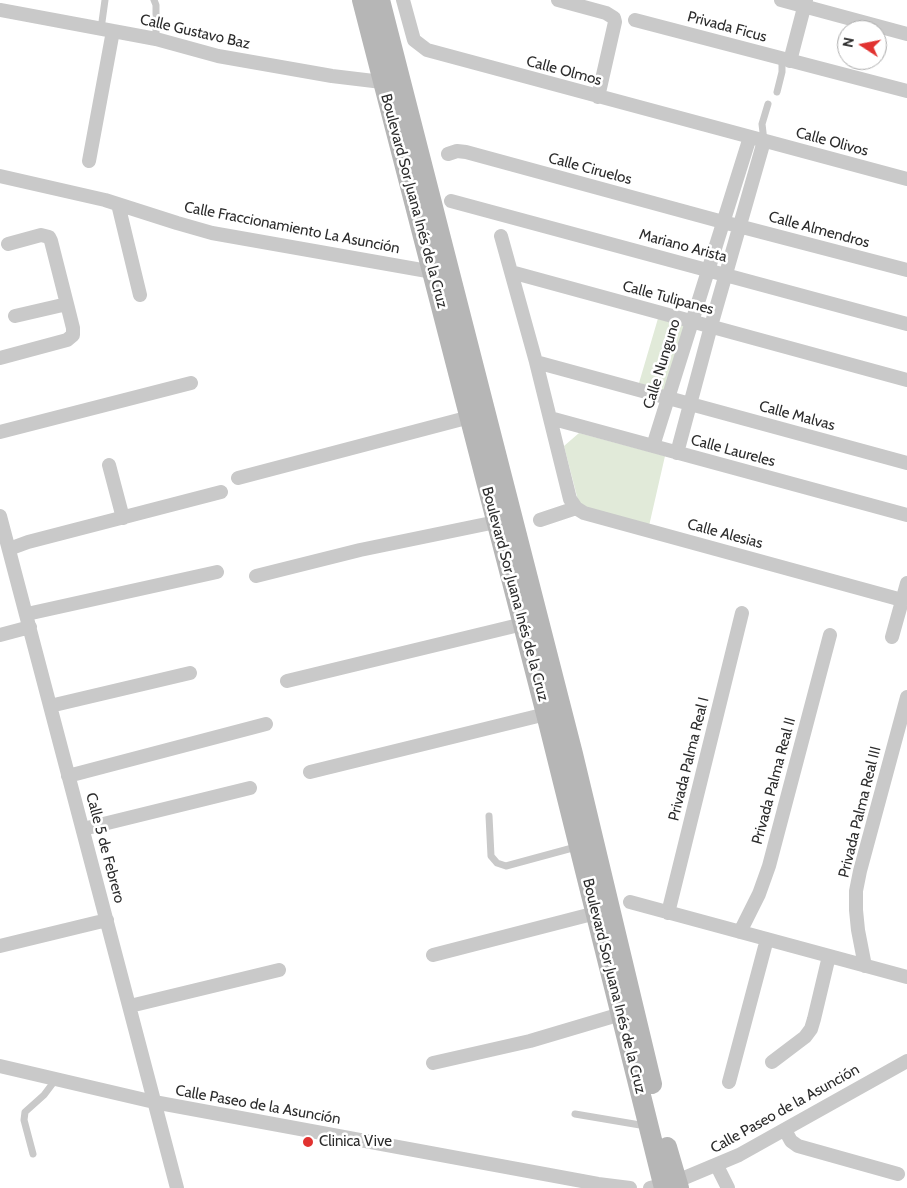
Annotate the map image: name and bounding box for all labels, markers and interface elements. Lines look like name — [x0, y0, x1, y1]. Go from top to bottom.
street label: Privada Ficus — [685, 8, 769, 46]
street label: Calle Gustavo Baz — [138, 11, 252, 53]
north arrow — [837, 20, 887, 70]
text: N — [838, 36, 858, 49]
street label: Calle Olmos — [524, 52, 604, 90]
street label: Boulevard Sor Juana Inés de la Cruz — [377, 92, 451, 310]
street label: Calle Olivos — [794, 124, 870, 160]
street label: Calle Ciruelos — [546, 149, 634, 189]
street label: Calle Fraccionamiento La Asunción — [183, 198, 401, 258]
street label: Calle Almendros — [767, 208, 871, 252]
street label: Mariano Arista — [637, 226, 729, 266]
street label: Calle Tulipanes — [620, 277, 716, 319]
street label: Calle Nunguno — [640, 317, 684, 411]
street label: Calle Malvas — [757, 397, 837, 435]
street label: Calle Laureles — [689, 431, 777, 471]
street label: Boulevard Sor Juana Inés de la Cruz — [478, 485, 552, 703]
street label: Calle Alesias — [685, 515, 765, 553]
street label: Privada Palma Real I — [665, 695, 713, 823]
street label: Privada Palma Real II — [748, 715, 800, 847]
street label: Privada Palma Real III — [835, 745, 885, 879]
street label: Calle 5 de Febrero — [82, 791, 128, 905]
street label: Boulevard Sor Juana Inés de la Cruz — [578, 876, 650, 1096]
street label: Calle Paseo de la Asunción — [707, 1061, 863, 1157]
street label: Calle Paseo de la Asunción — [174, 1082, 342, 1128]
place label: Clinica Vive — [319, 1133, 392, 1151]
marker: Clinica Vive — [301, 1135, 315, 1149]

